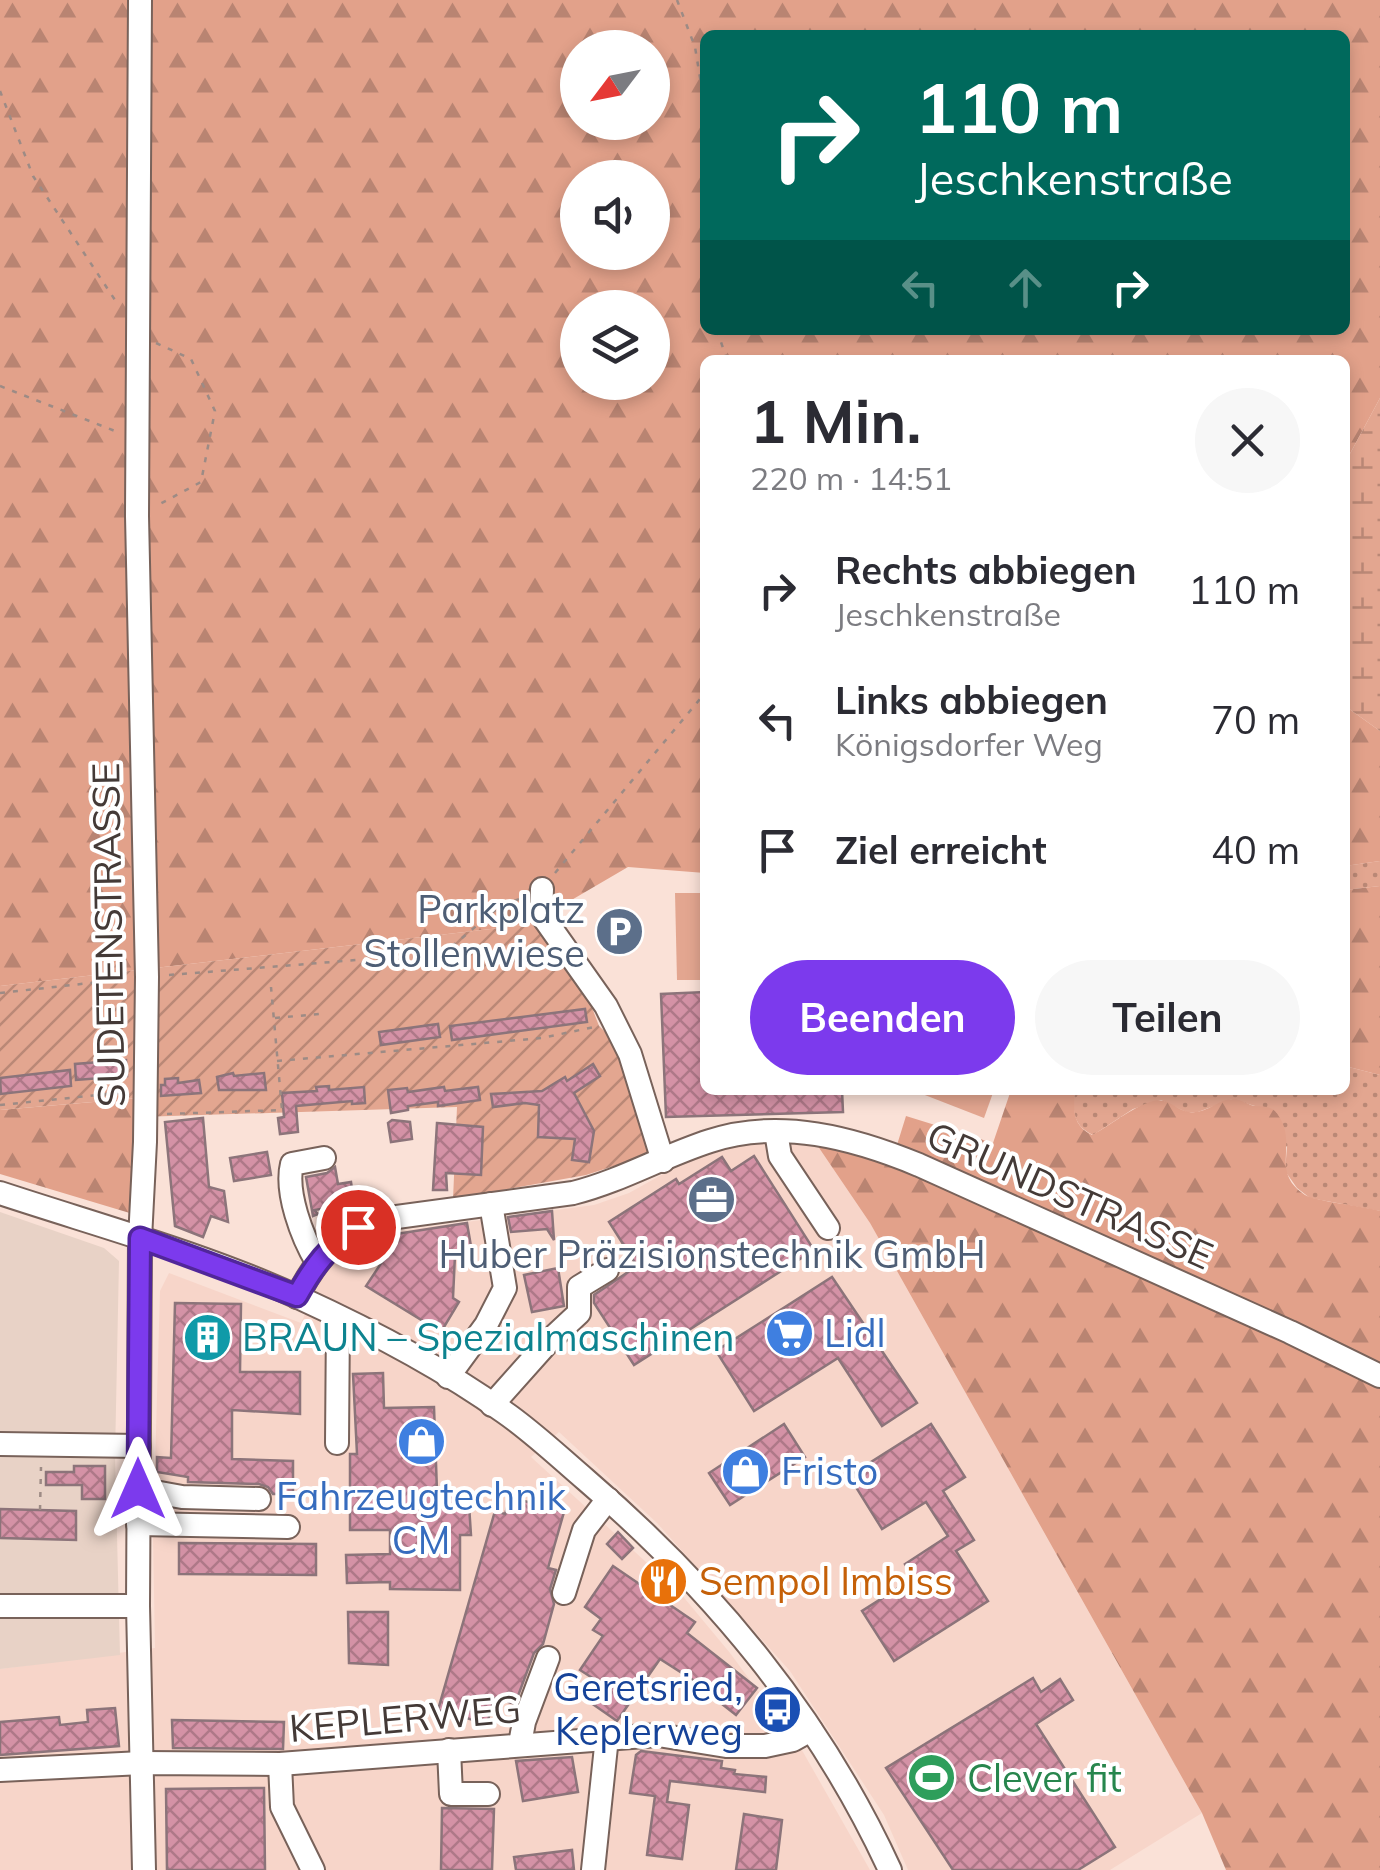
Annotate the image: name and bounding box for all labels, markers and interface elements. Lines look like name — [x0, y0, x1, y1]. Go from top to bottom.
north arrow — [560, 30, 670, 140]
map controls — [560, 30, 670, 400]
text: 110 m — [915, 63, 1123, 151]
icon: right — [750, 70, 880, 200]
text: Jeschkenstraße — [915, 150, 1233, 206]
button: sound — [560, 160, 670, 270]
icon: left — [893, 260, 948, 315]
icon: ahead — [998, 260, 1053, 315]
icon: right — [1103, 260, 1158, 315]
button: layers — [560, 290, 670, 400]
text: 1 Min. — [750, 383, 921, 458]
button: close — [1195, 388, 1300, 493]
text: 220 m · 14:51 — [750, 458, 952, 498]
text: Rechts abbiegen — [835, 546, 1137, 594]
icon: right — [750, 563, 805, 618]
text: 110 m — [1188, 566, 1300, 614]
text: Jeschkenstraße — [835, 594, 1061, 634]
text: Links abbiegen — [835, 676, 1108, 724]
icon: left — [750, 693, 805, 748]
text: 70 m — [1211, 696, 1300, 744]
text: Königsdorfer Weg — [835, 724, 1103, 764]
street label: SUDETENSTRASSE — [81, 762, 135, 1108]
icon: arrive — [750, 823, 805, 878]
text: Ziel erreicht — [835, 826, 1047, 874]
text: 40 m — [1211, 826, 1300, 874]
place label: Parkplatz Stollenwiese — [363, 885, 585, 977]
parking icon: Parkplatz Stollenwiese — [594, 905, 646, 957]
button: Beenden — [750, 960, 1015, 1075]
button: Teilen — [1035, 960, 1300, 1075]
street label: GRUNDSTRASSE — [920, 1110, 1220, 1280]
office icon: Huber Präzisionstechnik GmbH — [686, 1174, 738, 1226]
pin — [316, 1185, 401, 1270]
icon: arrive — [331, 1200, 386, 1255]
place label: Huber Präzisionstechnik GmbH — [438, 1230, 986, 1278]
supermarket icon: Lidl — [763, 1307, 815, 1359]
place label: Lidl — [824, 1309, 886, 1357]
building icon: BRAUN – Spezialmaschinen — [181, 1311, 233, 1363]
place label: BRAUN – Spezialmaschinen — [242, 1313, 735, 1361]
shop icon: Fahrzeugtechnik CM — [395, 1416, 447, 1468]
position arrow — [86, 1437, 190, 1541]
shop icon: Fristo — [720, 1445, 772, 1497]
place label: Fristo — [781, 1447, 878, 1495]
place label: Fahrzeugtechnik CM — [276, 1472, 566, 1564]
restaurant icon: Sempol Imbiss — [638, 1555, 690, 1607]
place label: Sempol Imbiss — [699, 1557, 953, 1605]
place label: Geretsried, Keplerweg — [553, 1663, 743, 1755]
bus stop icon: Geretsried, Keplerweg — [752, 1683, 804, 1735]
street label: KEPLERWEG — [287, 1684, 523, 1752]
sports icon: Clever fit — [906, 1752, 958, 1804]
place label: Clever fit — [967, 1754, 1122, 1802]

